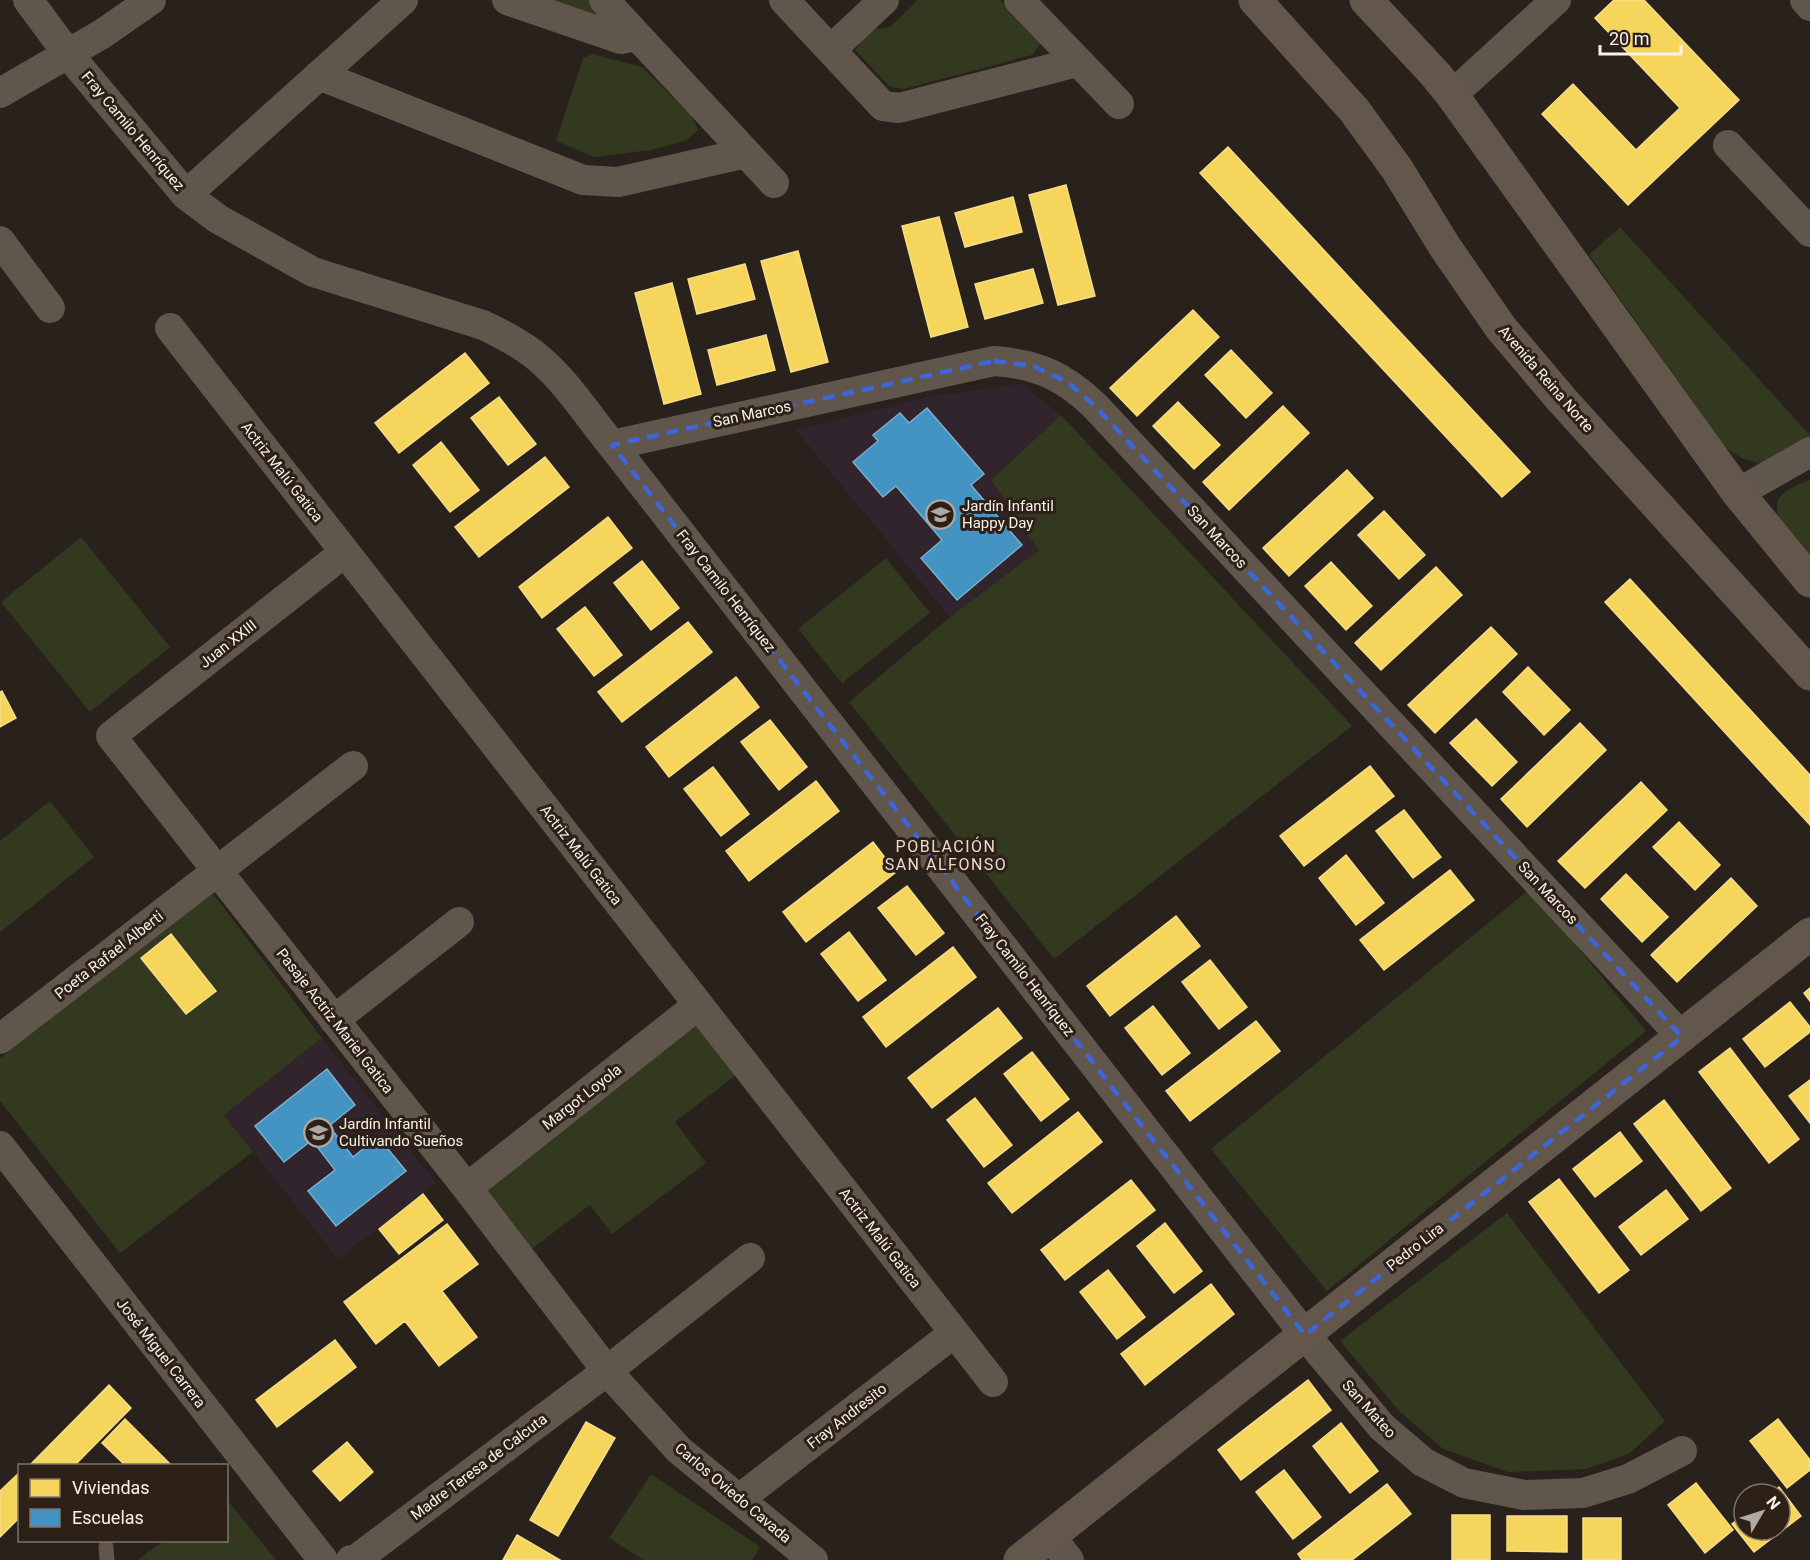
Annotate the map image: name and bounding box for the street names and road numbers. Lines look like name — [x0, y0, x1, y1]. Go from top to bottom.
street label: Fray Camilo Henríquez — [78, 68, 188, 194]
street label: Avenida Reina Norte — [1495, 322, 1597, 436]
street label: San Marcos — [711, 397, 793, 431]
street label: Actriz Malú Gatica — [237, 418, 327, 526]
street label: San Marcos — [1183, 502, 1251, 572]
street label: Fray Camilo Henríquez — [673, 526, 779, 656]
street label: Juan XXIII — [196, 616, 260, 672]
street label: Actriz Malú Gatica — [536, 801, 626, 909]
street label: San Marcos — [1514, 858, 1582, 928]
street label: Poeta Rafael Alberti — [51, 907, 167, 1003]
street label: Fray Camilo Henríquez — [972, 910, 1078, 1040]
street label: Pasaje Actriz Mariel Gatica — [273, 945, 397, 1097]
street label: Margot Loyola — [539, 1060, 625, 1134]
street label: Actriz Malú Gatica — [835, 1184, 925, 1292]
street label: Pedro Lira — [1383, 1219, 1447, 1275]
street label: José Miguel Carrera — [113, 1295, 209, 1411]
street label: San Mateo — [1338, 1376, 1400, 1442]
street label: Fray Andresito — [804, 1379, 890, 1453]
street label: Madre Teresa de Calcuta — [407, 1410, 551, 1524]
street label: Carlos Oviedo Cavada — [671, 1439, 795, 1547]

